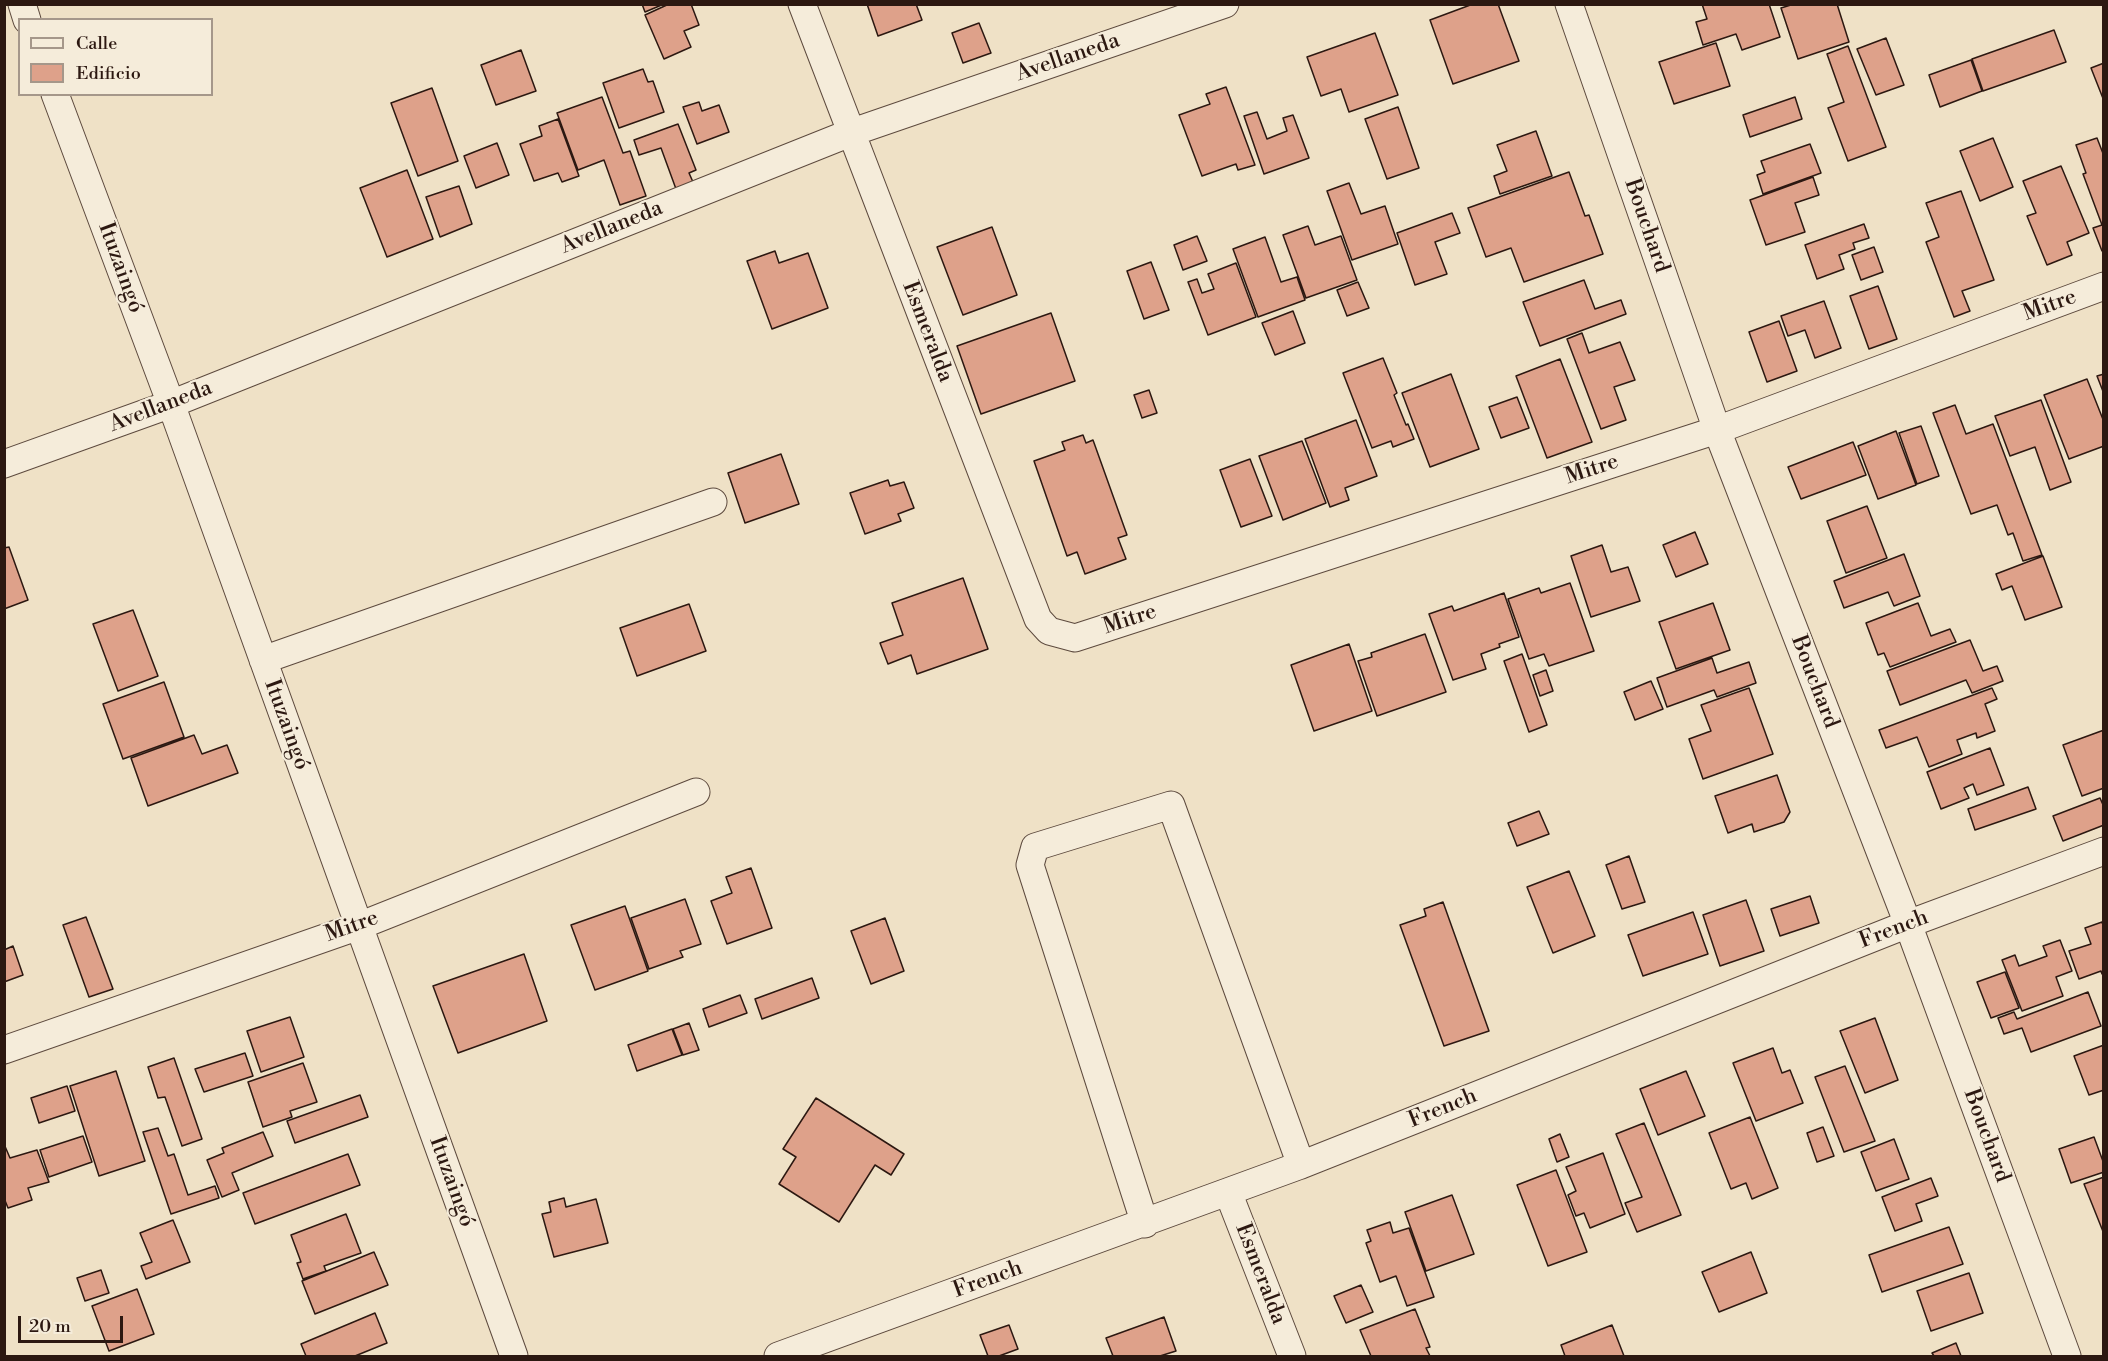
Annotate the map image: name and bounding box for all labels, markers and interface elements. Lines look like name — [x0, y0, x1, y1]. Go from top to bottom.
legend — [18, 18, 213, 96]
street label: Avellaneda — [1013, 28, 1123, 88]
text: Calle — [76, 32, 117, 55]
text: Edificio — [76, 62, 141, 85]
street label: Bouchard — [1618, 176, 1674, 276]
street label: Avellaneda — [557, 196, 667, 260]
street label: Ituzaingó — [91, 219, 149, 317]
street label: Esmeralda — [896, 278, 958, 386]
street label: Mitre — [2020, 284, 2080, 328]
street label: Avellaneda — [106, 375, 216, 439]
street label: Mitre — [1562, 449, 1622, 491]
street label: Mitre — [1100, 599, 1160, 641]
street label: Bouchard — [1784, 632, 1844, 732]
street label: Ituzaingó — [257, 676, 315, 774]
street label: Mitre — [322, 905, 382, 949]
street label: French — [1856, 905, 1932, 955]
street label: French — [1405, 1083, 1481, 1135]
street label: Bouchard — [1957, 1086, 2015, 1186]
street label: Ituzaingó — [422, 1133, 480, 1231]
street label: Esmeralda — [1229, 1220, 1291, 1328]
street label: French — [950, 1255, 1026, 1305]
scale bar — [21, 1304, 126, 1342]
text: 20 m — [29, 1315, 71, 1338]

